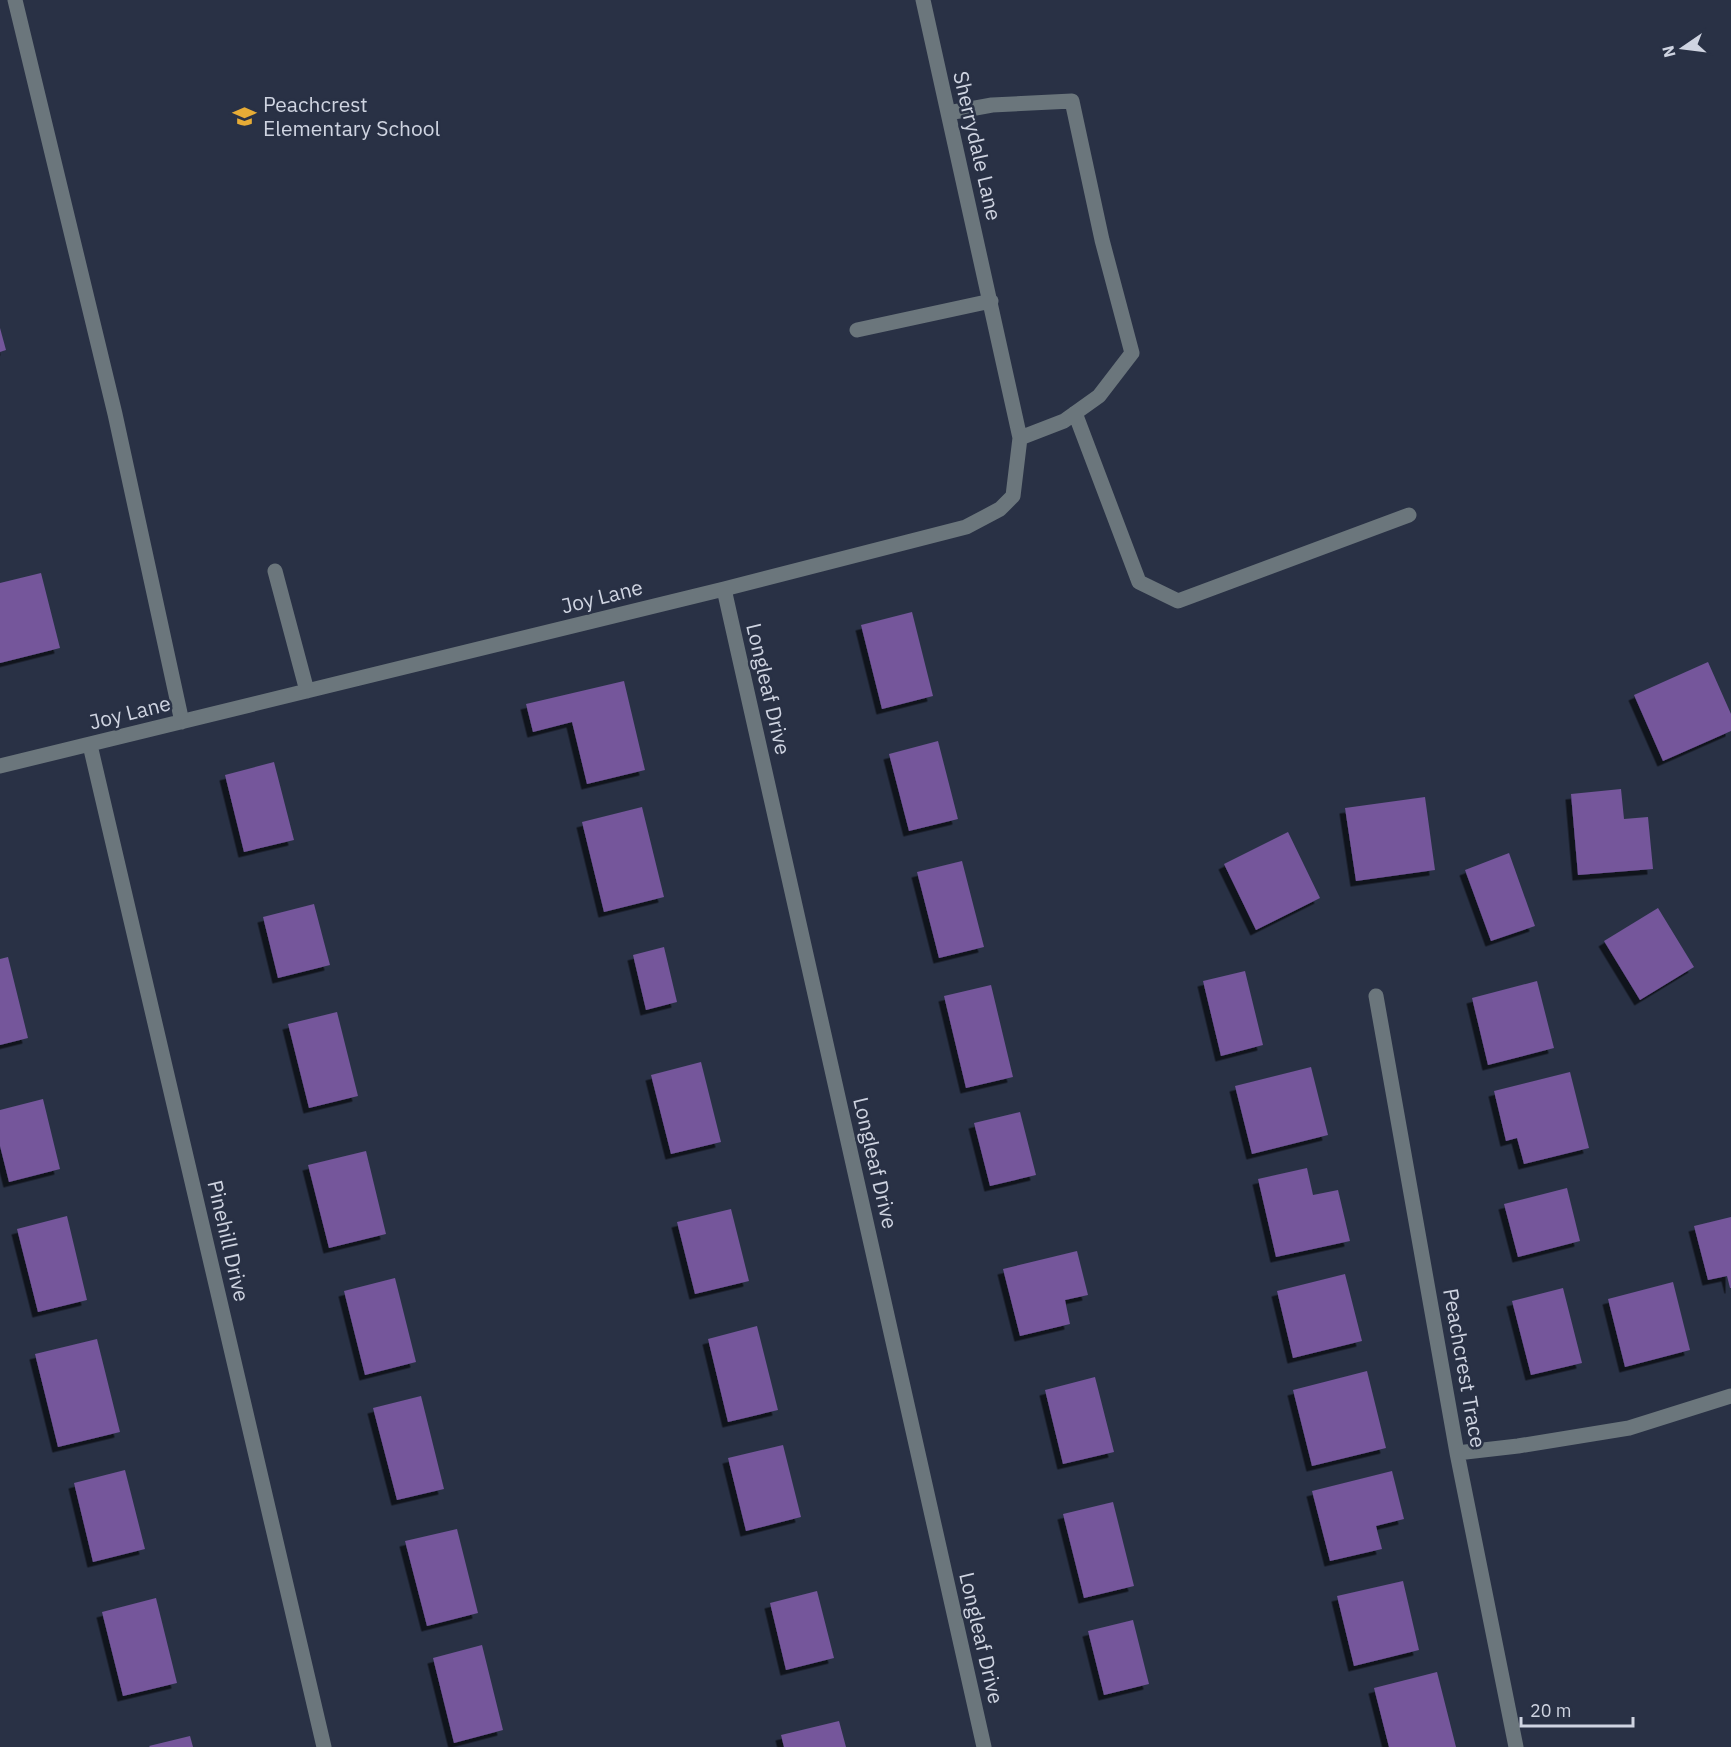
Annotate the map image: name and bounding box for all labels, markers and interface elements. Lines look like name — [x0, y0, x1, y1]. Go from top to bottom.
north arrow — [1653, 18, 1713, 78]
text: N — [1657, 44, 1680, 60]
street label: Sherrydale Lane — [947, 68, 1009, 223]
place label: Peachcrest Elementary School — [263, 90, 440, 142]
school or university icon: Peachcrest Elementary School — [232, 104, 258, 130]
street label: Joy Lane — [558, 572, 645, 620]
street label: Longleaf Drive — [740, 620, 798, 757]
street label: Joy Lane — [86, 688, 173, 736]
street label: Longleaf Drive — [847, 1094, 905, 1231]
street label: Pinehill Drive — [201, 1177, 257, 1304]
street label: Peachcrest Trace — [1437, 1286, 1493, 1450]
street label: Longleaf Drive — [953, 1569, 1011, 1706]
scale bar — [1521, 1690, 1634, 1728]
text: 20 m — [1530, 1699, 1572, 1722]

